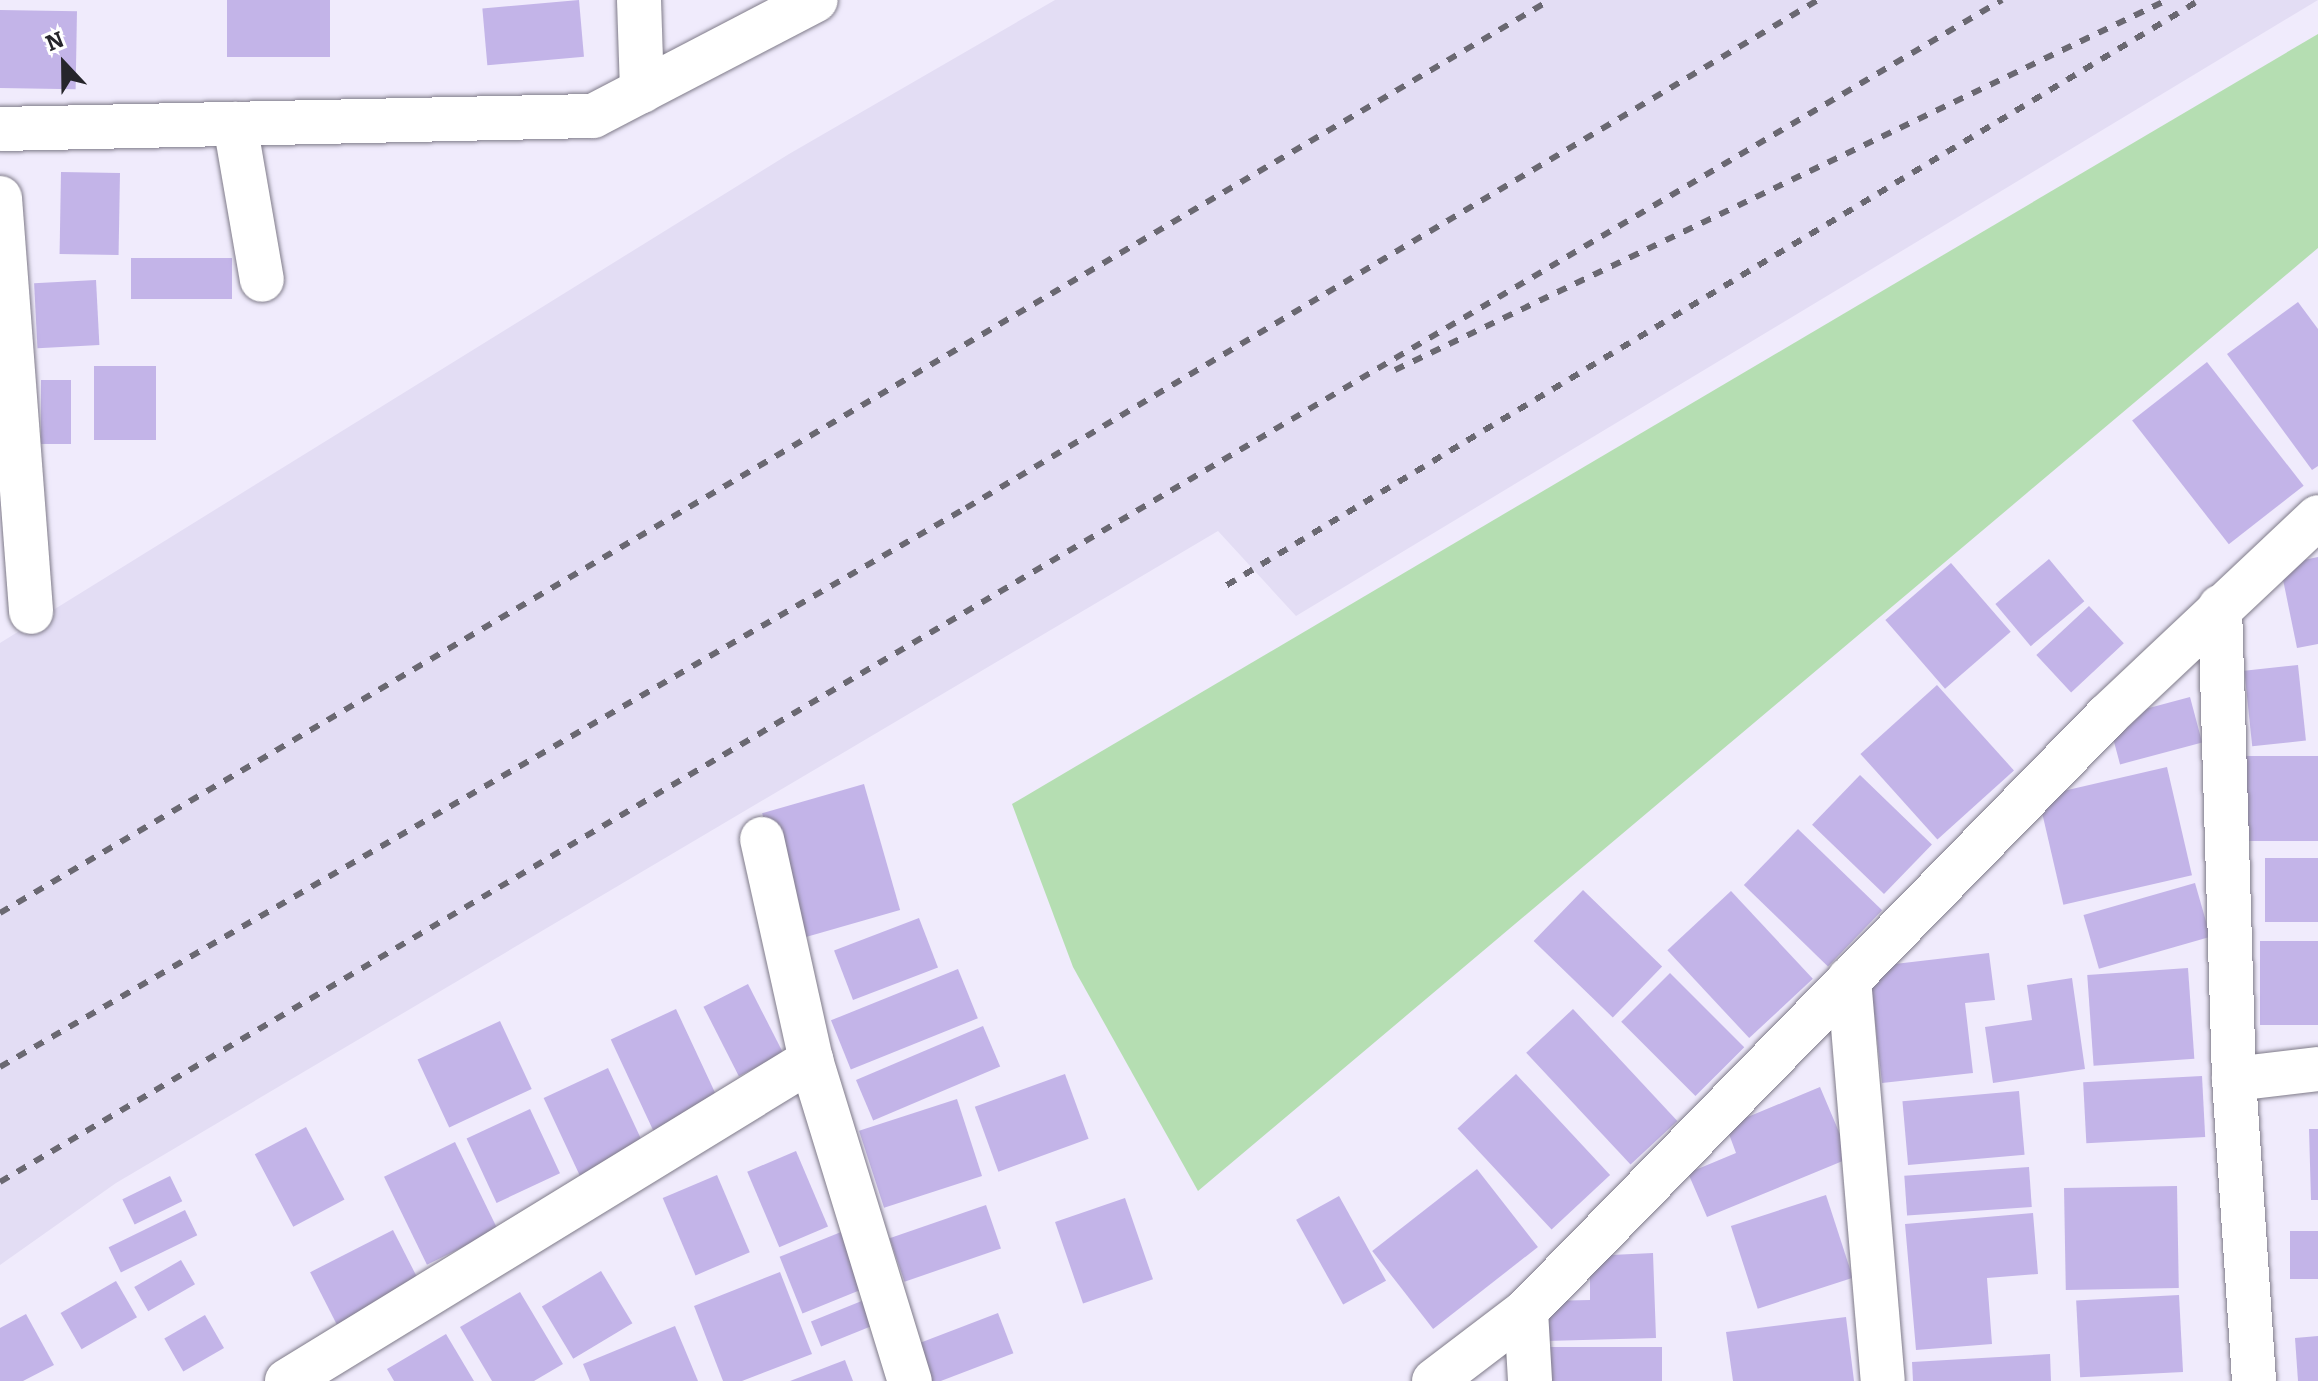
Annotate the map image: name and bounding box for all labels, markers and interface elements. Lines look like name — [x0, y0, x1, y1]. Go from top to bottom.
north arrow — [24, 24, 104, 104]
text: N — [42, 26, 68, 57]

